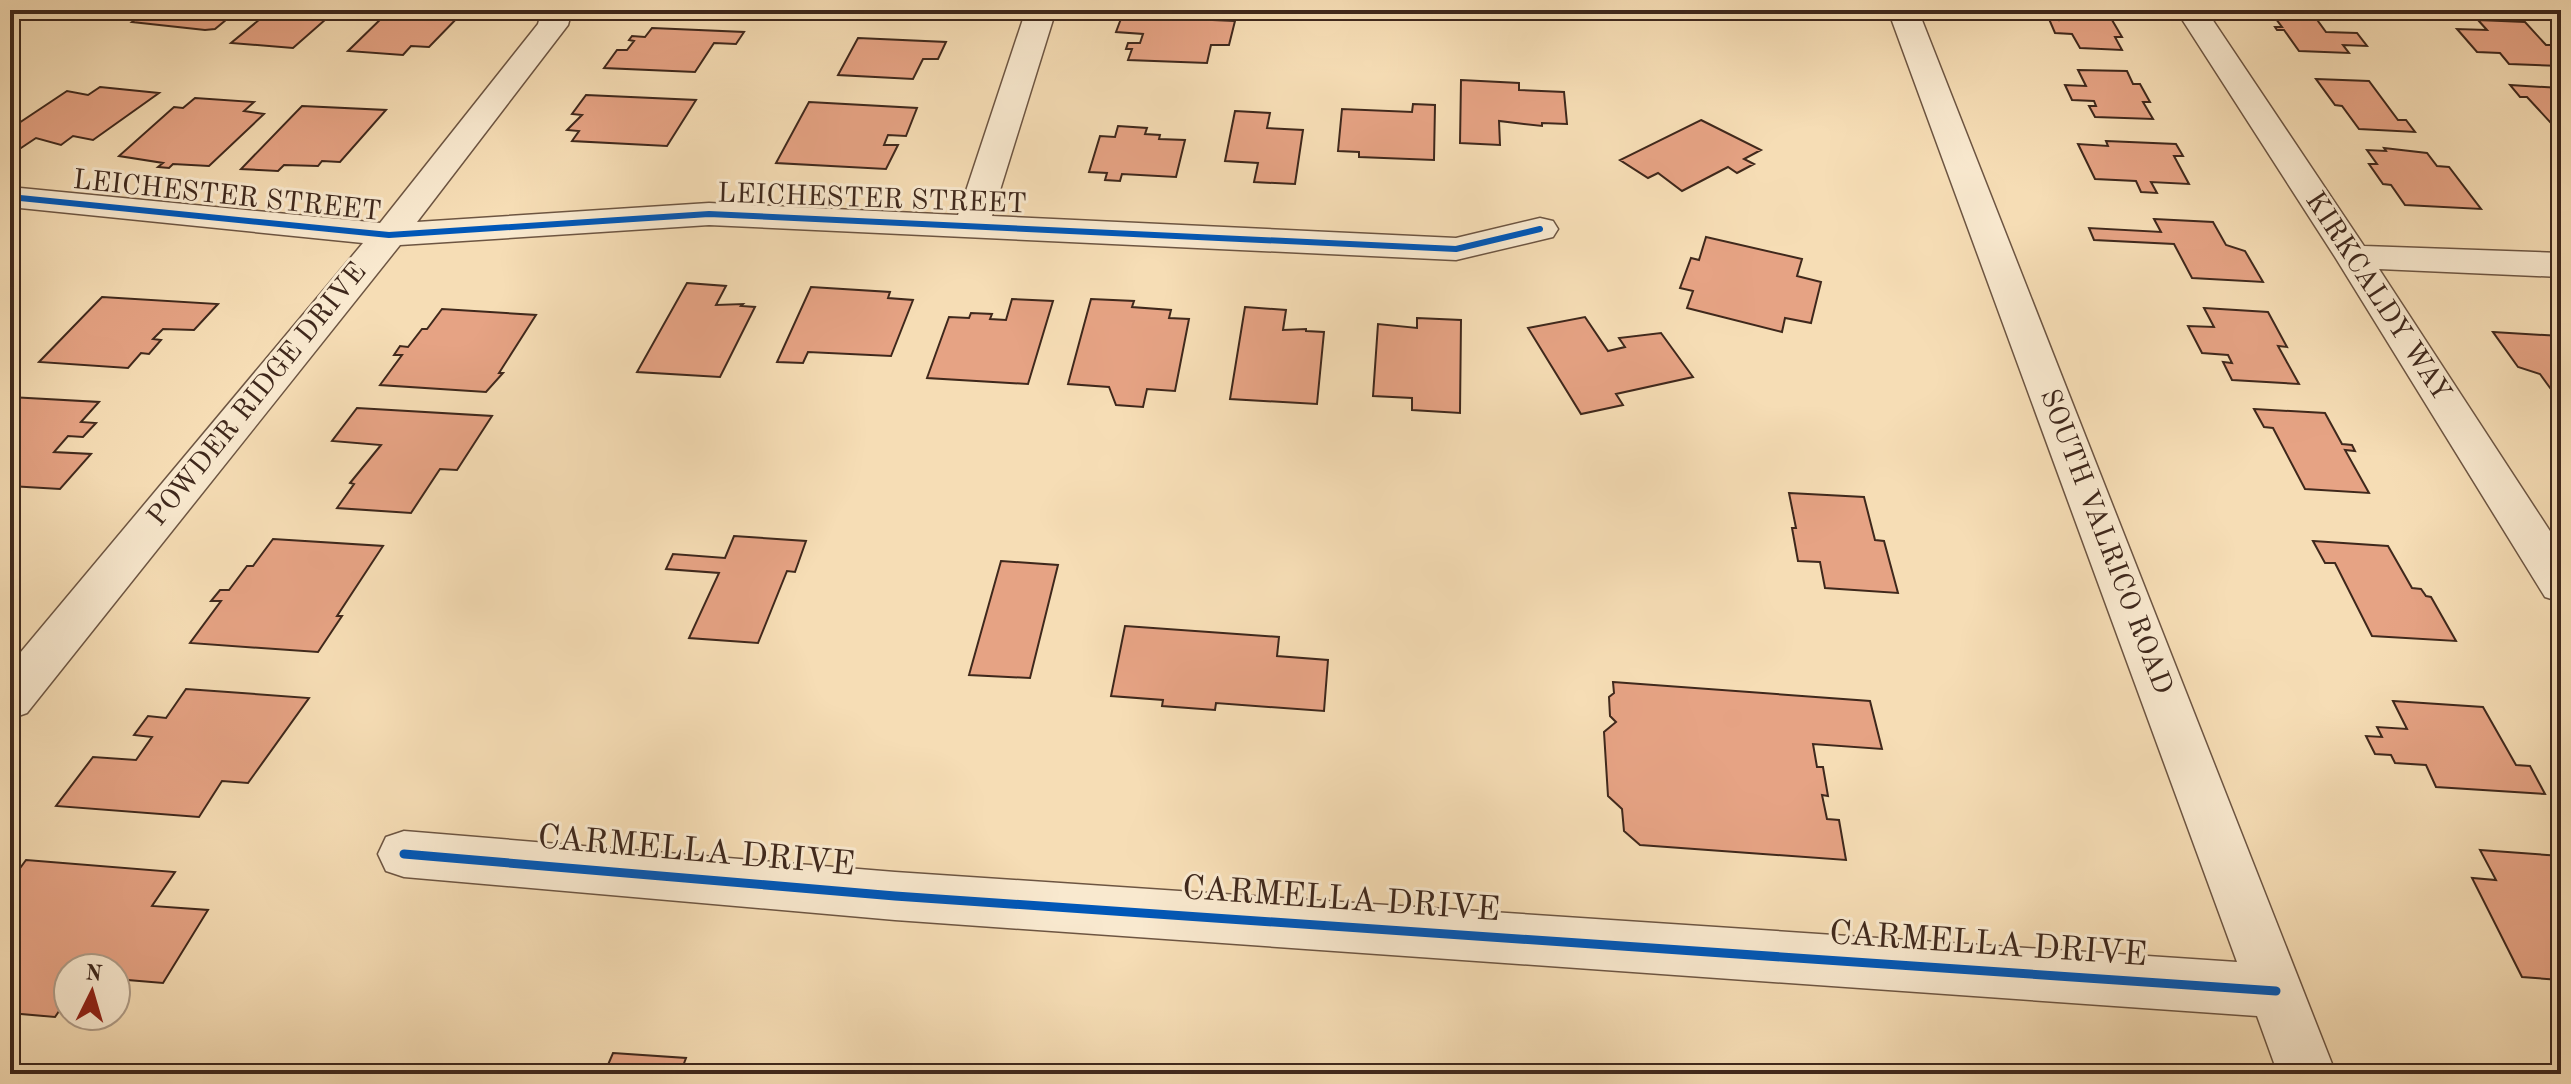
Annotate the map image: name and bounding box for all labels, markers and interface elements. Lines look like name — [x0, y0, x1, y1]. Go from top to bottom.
street label: LEICHESTER STREET — [71, 167, 383, 227]
street label: LEICHESTER STREET — [717, 181, 1027, 219]
street label: KIRKCALDY WAY — [2299, 188, 2455, 406]
street label: POWDER RIDGE DRIVE — [143, 258, 373, 532]
street label: SOUTH VALRICO ROAD — [2034, 386, 2176, 698]
street label: CARMELLA DRIVE — [536, 821, 856, 883]
street label: CARMELLA DRIVE — [1181, 872, 1501, 928]
street label: CARMELLA DRIVE — [1828, 917, 2148, 973]
north arrow — [52, 952, 132, 1032]
text: N — [84, 962, 103, 986]

